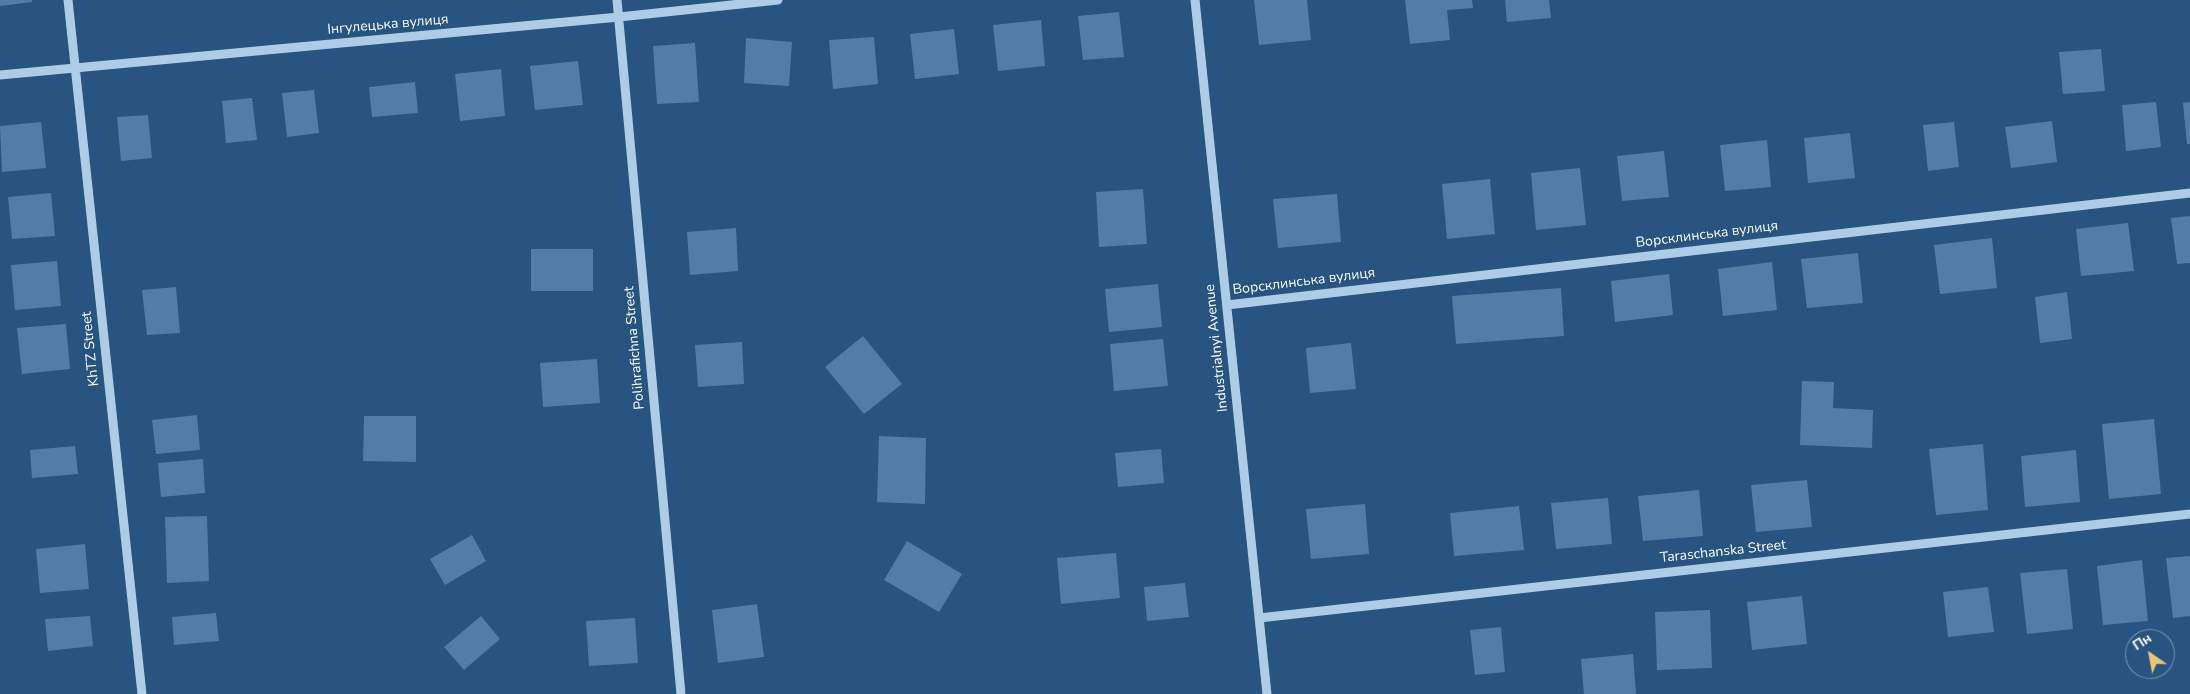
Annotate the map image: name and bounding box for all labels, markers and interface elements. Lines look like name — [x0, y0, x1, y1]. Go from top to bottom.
street label: Інгулецька вулиця — [327, 11, 449, 39]
street label: Ворсклинська вулиця — [1635, 218, 1779, 252]
street label: Ворсклинська вулиця — [1232, 265, 1376, 299]
street label: Industrialnyi Avenue — [1202, 283, 1232, 413]
street label: Polihrafichna Street — [621, 286, 649, 410]
street label: KhTZ Street — [79, 311, 103, 387]
street label: Taraschanska Street — [1659, 537, 1787, 567]
north arrow — [2125, 629, 2175, 679]
text: Пн — [2129, 629, 2155, 655]

